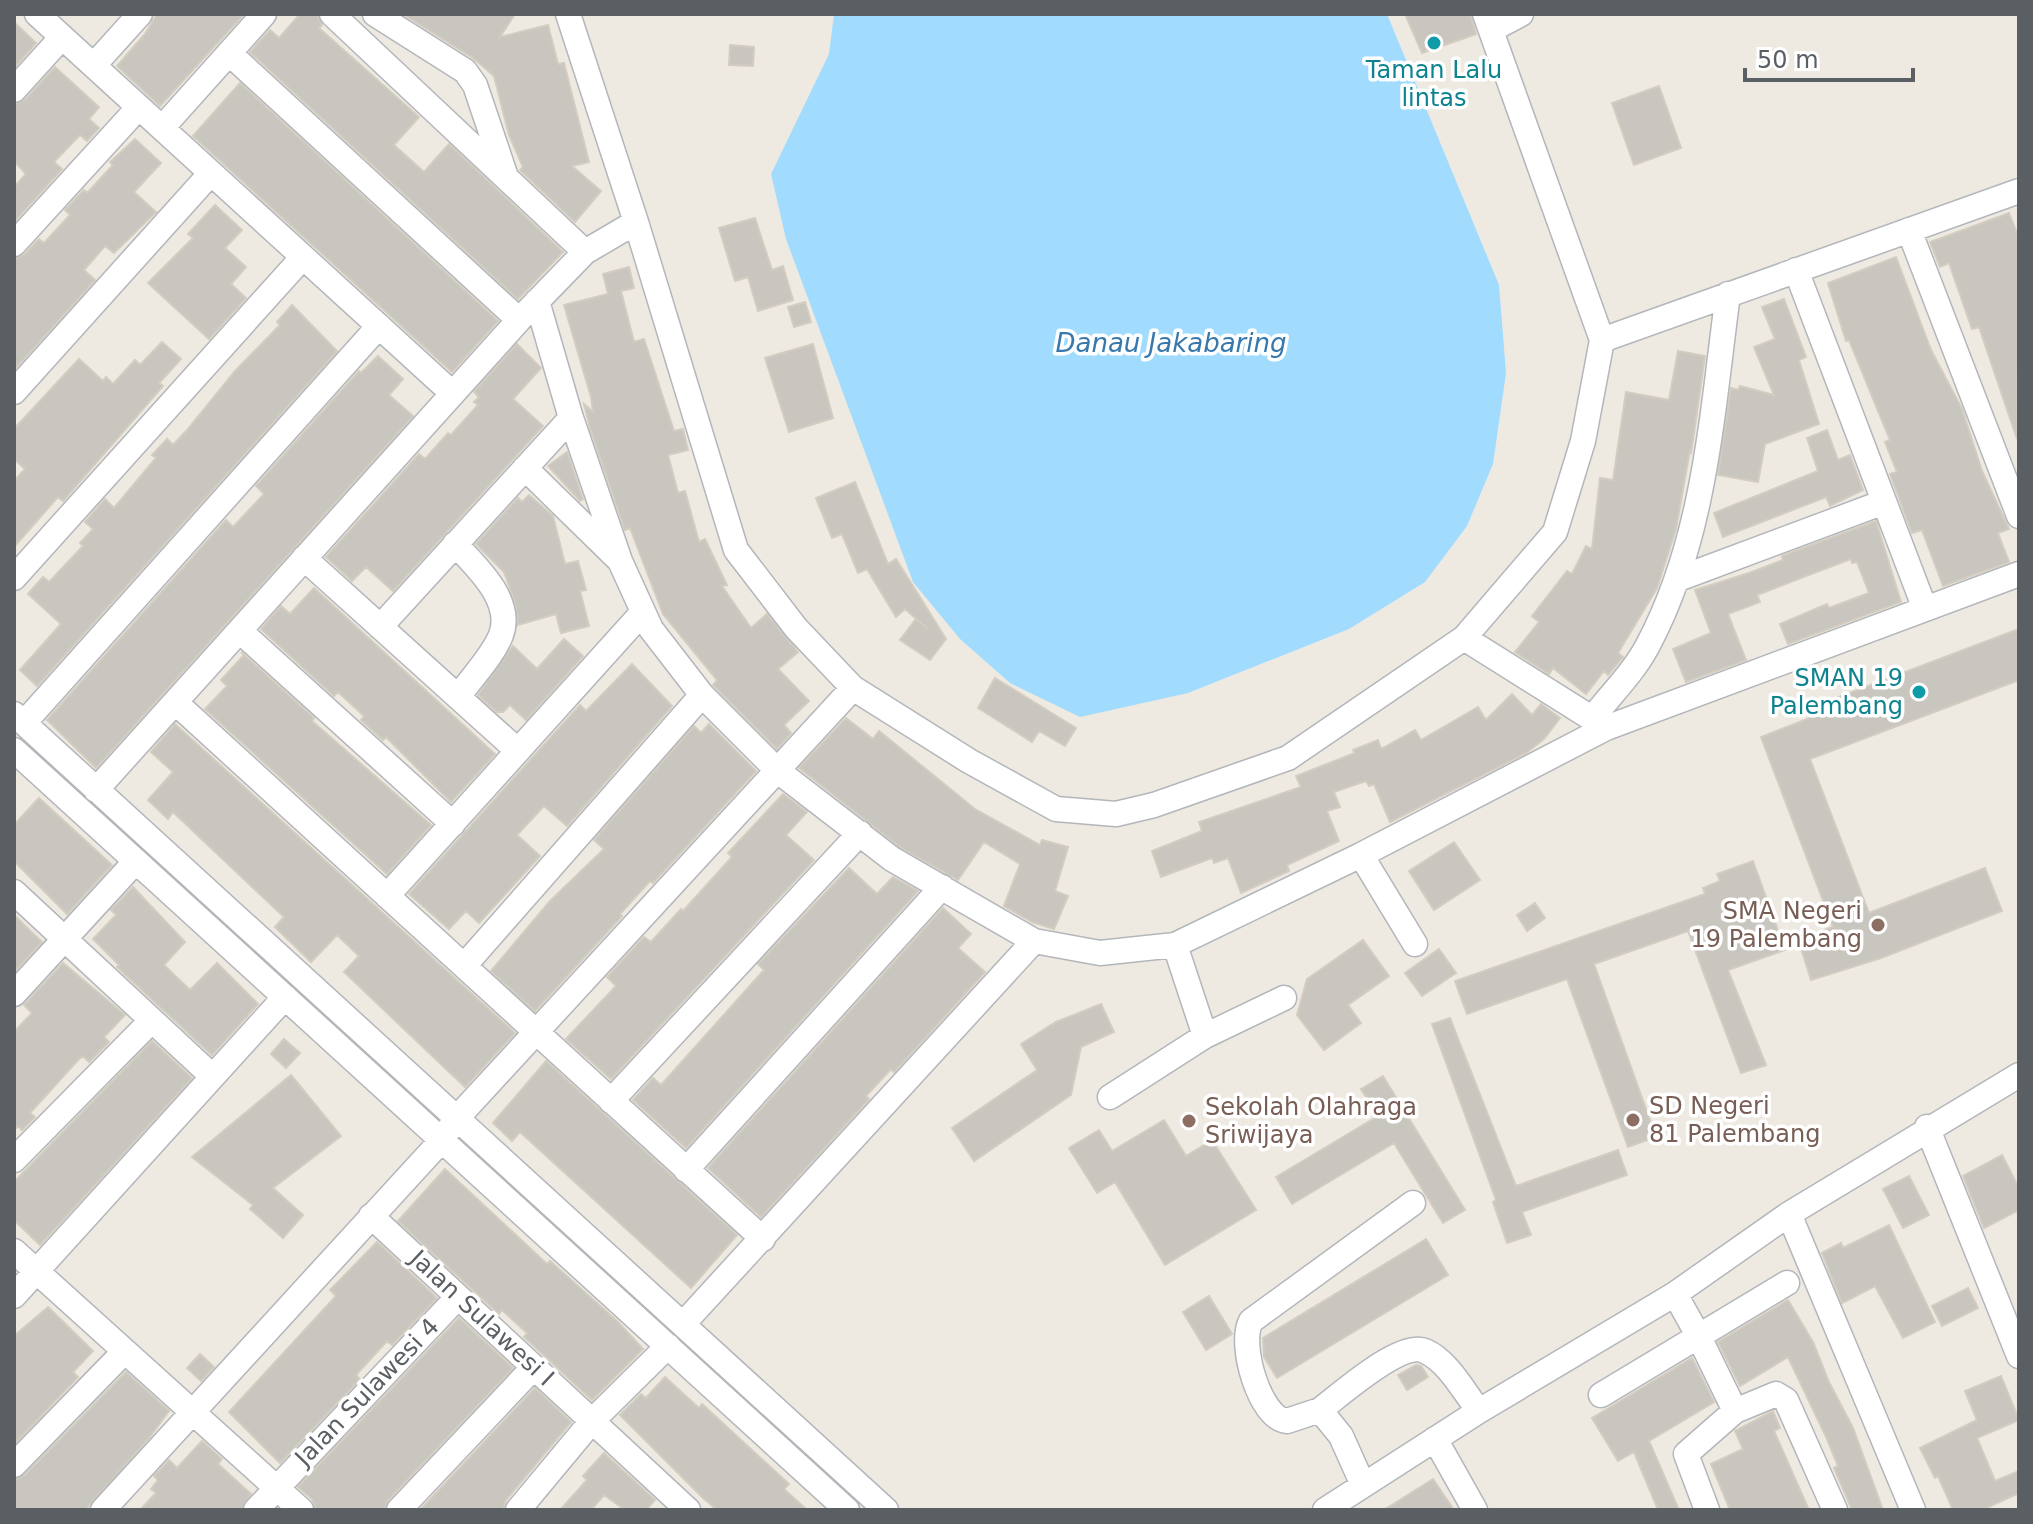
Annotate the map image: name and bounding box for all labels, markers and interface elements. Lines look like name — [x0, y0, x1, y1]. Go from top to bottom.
scale bar — [1745, 32, 1913, 82]
marker: Taman Lalu lintas — [1425, 34, 1443, 52]
text: 50 m — [1757, 46, 1819, 74]
place label: Taman Lalu lintas — [1365, 56, 1502, 112]
water label: Danau Jakabaring — [1055, 328, 1287, 358]
place label: SMAN 19 Palembang — [1770, 664, 1903, 720]
marker: SMAN 19 Palembang — [1910, 683, 1928, 701]
place label: SMA Negeri 19 Palembang — [1691, 897, 1862, 953]
marker: SMA Negeri 19 Palembang — [1869, 916, 1887, 934]
place label: SD Negeri 81 Palembang — [1649, 1092, 1820, 1148]
place label: Sekolah Olahraga Sriwijaya — [1205, 1093, 1417, 1149]
marker: SD Negeri 81 Palembang — [1624, 1111, 1642, 1129]
marker: Sekolah Olahraga Sriwijaya — [1180, 1112, 1198, 1130]
street label: Jalan Sulawesi I — [403, 1243, 560, 1392]
street label: Jalan Sulawesi 4 — [288, 1312, 445, 1473]

